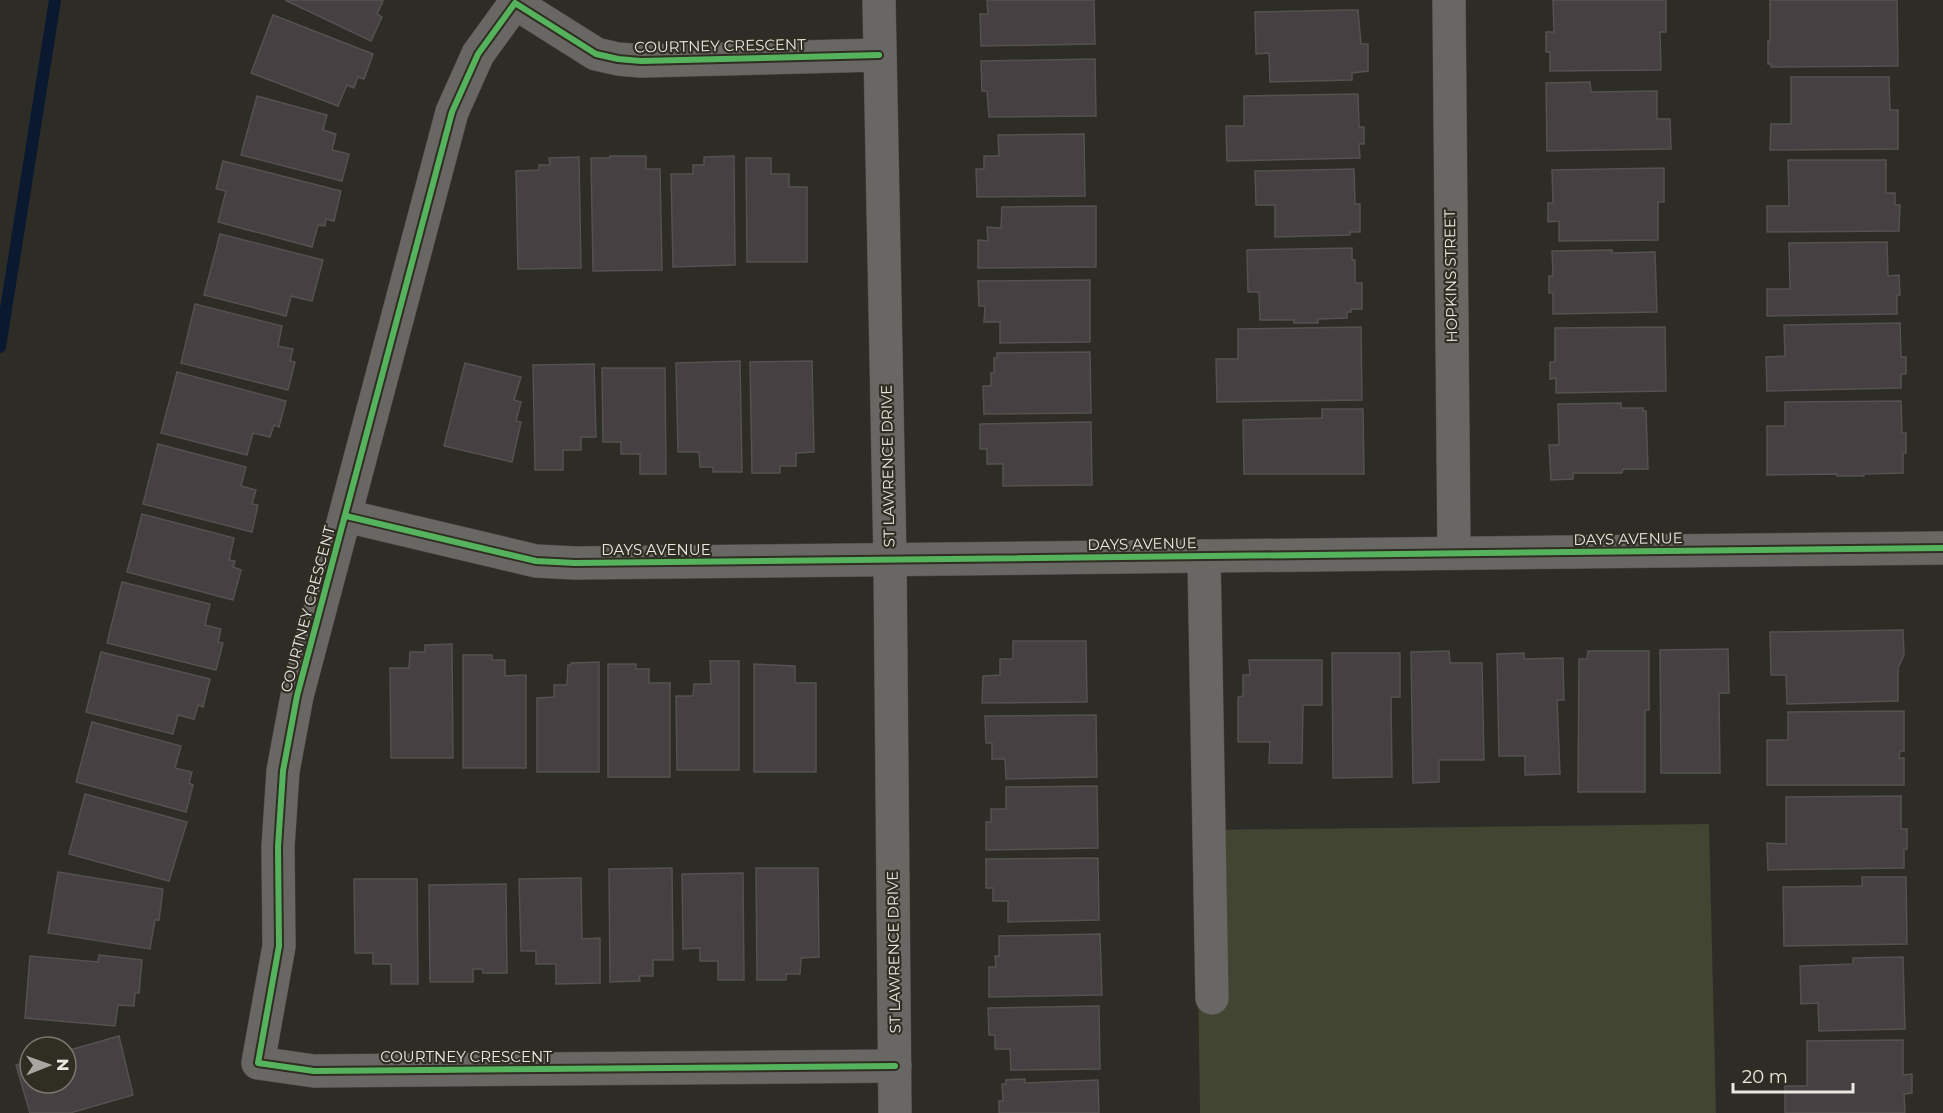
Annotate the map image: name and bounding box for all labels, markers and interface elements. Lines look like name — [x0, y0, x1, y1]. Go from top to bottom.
street label: COURTNEY CRESCENT — [634, 34, 806, 56]
street label: HOPKINS STREET — [1440, 209, 1461, 343]
street label: ST LAWRENCE DRIVE — [877, 385, 898, 547]
street label: COURTNEY CRESCENT — [276, 523, 339, 694]
street label: DAYS AVENUE — [1573, 528, 1683, 549]
street label: DAYS AVENUE — [1087, 533, 1197, 554]
street label: DAYS AVENUE — [601, 540, 711, 559]
street label: ST LAWRENCE DRIVE — [883, 871, 904, 1033]
north arrow — [18, 1035, 78, 1095]
street label: COURTNEY CRESCENT — [380, 1047, 552, 1066]
scale bar — [1733, 1056, 1853, 1094]
text: N — [53, 1058, 72, 1071]
text: 20 m — [1742, 1066, 1788, 1088]

